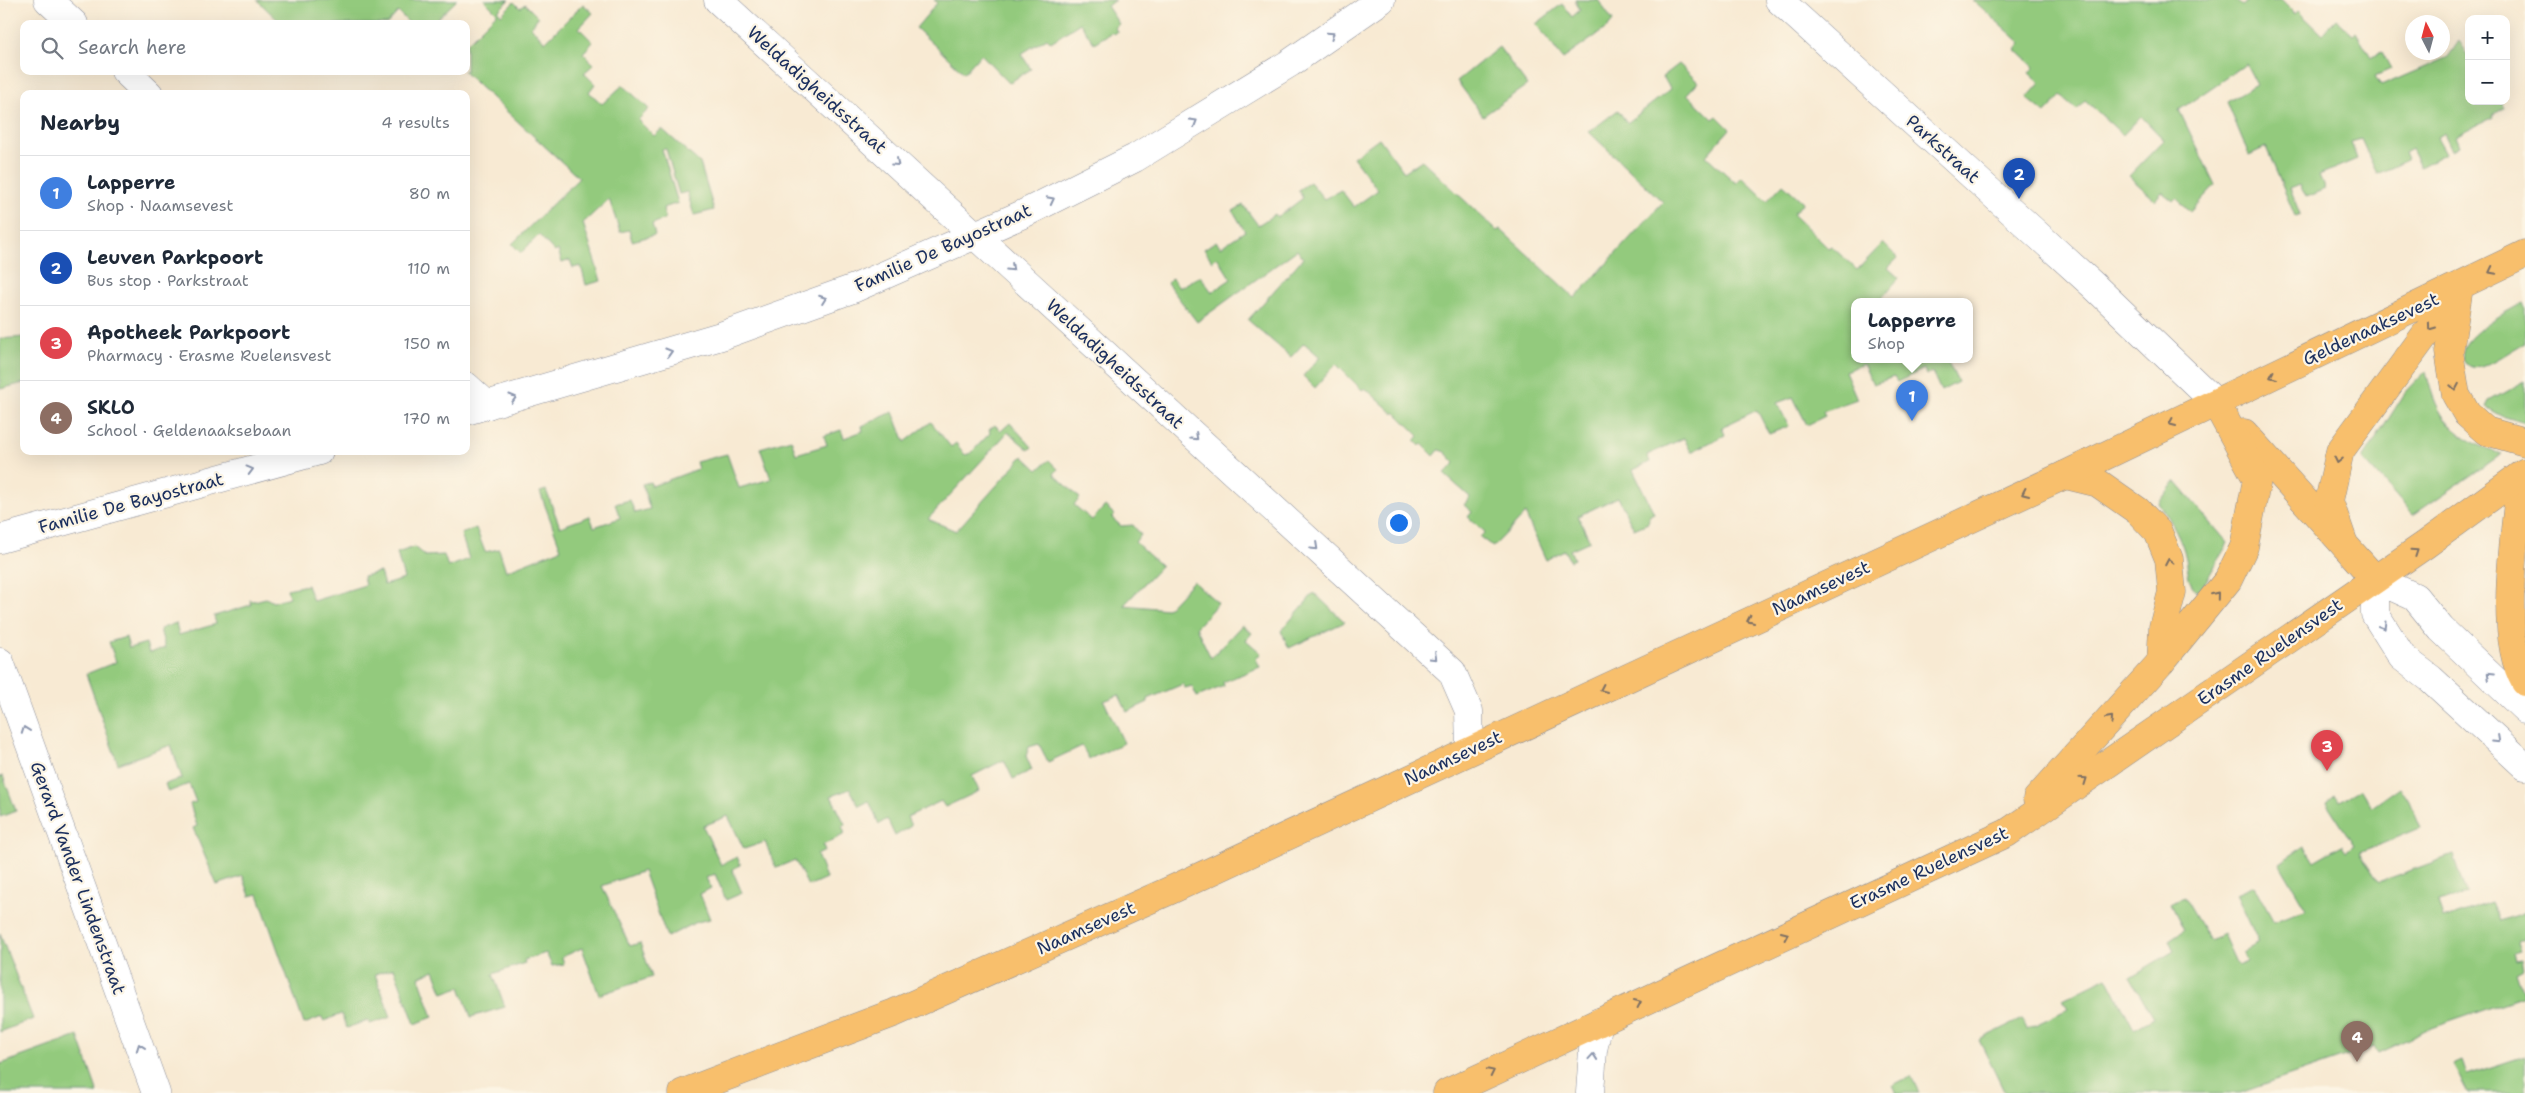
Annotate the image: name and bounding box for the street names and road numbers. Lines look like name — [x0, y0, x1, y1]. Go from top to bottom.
street label: Weldadigheidsstraat — [742, 21, 892, 159]
street label: Parkstraat — [1901, 109, 1985, 189]
street label: Familie De Bayostraat — [851, 198, 1035, 298]
street label: Geldenaaksevest — [2299, 287, 2443, 371]
street label: Weldadigheidsstraat — [1041, 294, 1189, 434]
street label: Familie De Bayostraat — [36, 467, 226, 539]
street label: Naamsevest — [1768, 555, 1874, 621]
street label: Erasme Ruelensvest — [2193, 593, 2348, 711]
street label: Naamsevest — [1400, 725, 1506, 791]
street label: Gerard Vander Lindenstraat — [25, 758, 131, 998]
street label: Erasme Ruelensvest — [1846, 821, 2012, 915]
street label: Naamsevest — [1033, 896, 1139, 960]

